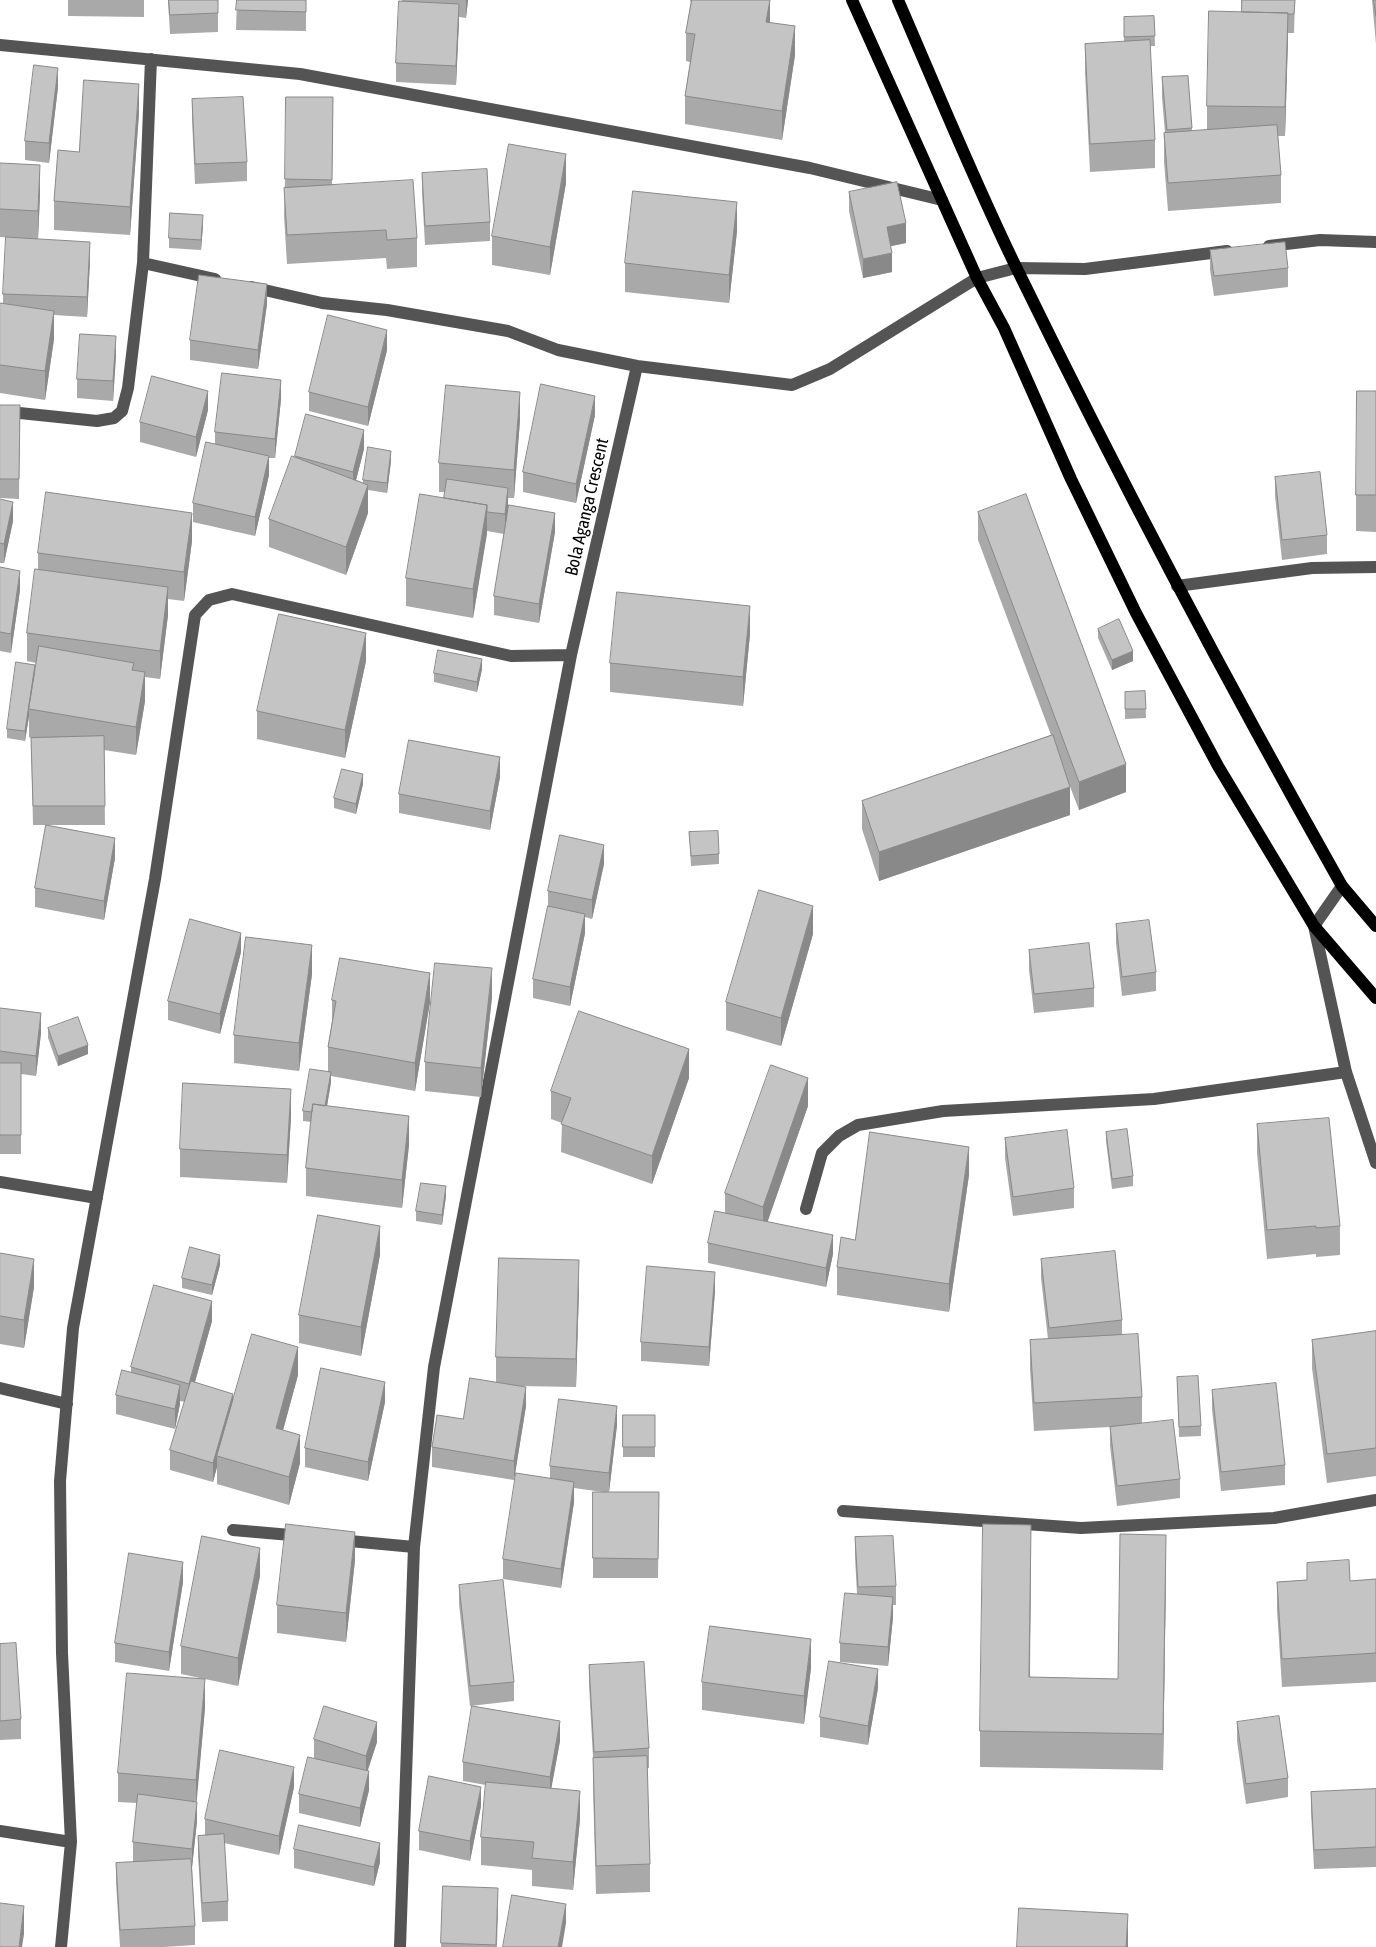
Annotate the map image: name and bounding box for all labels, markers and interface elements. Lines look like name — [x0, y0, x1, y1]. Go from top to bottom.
street label: Bola Aganga Crescent — [561, 436, 613, 578]

